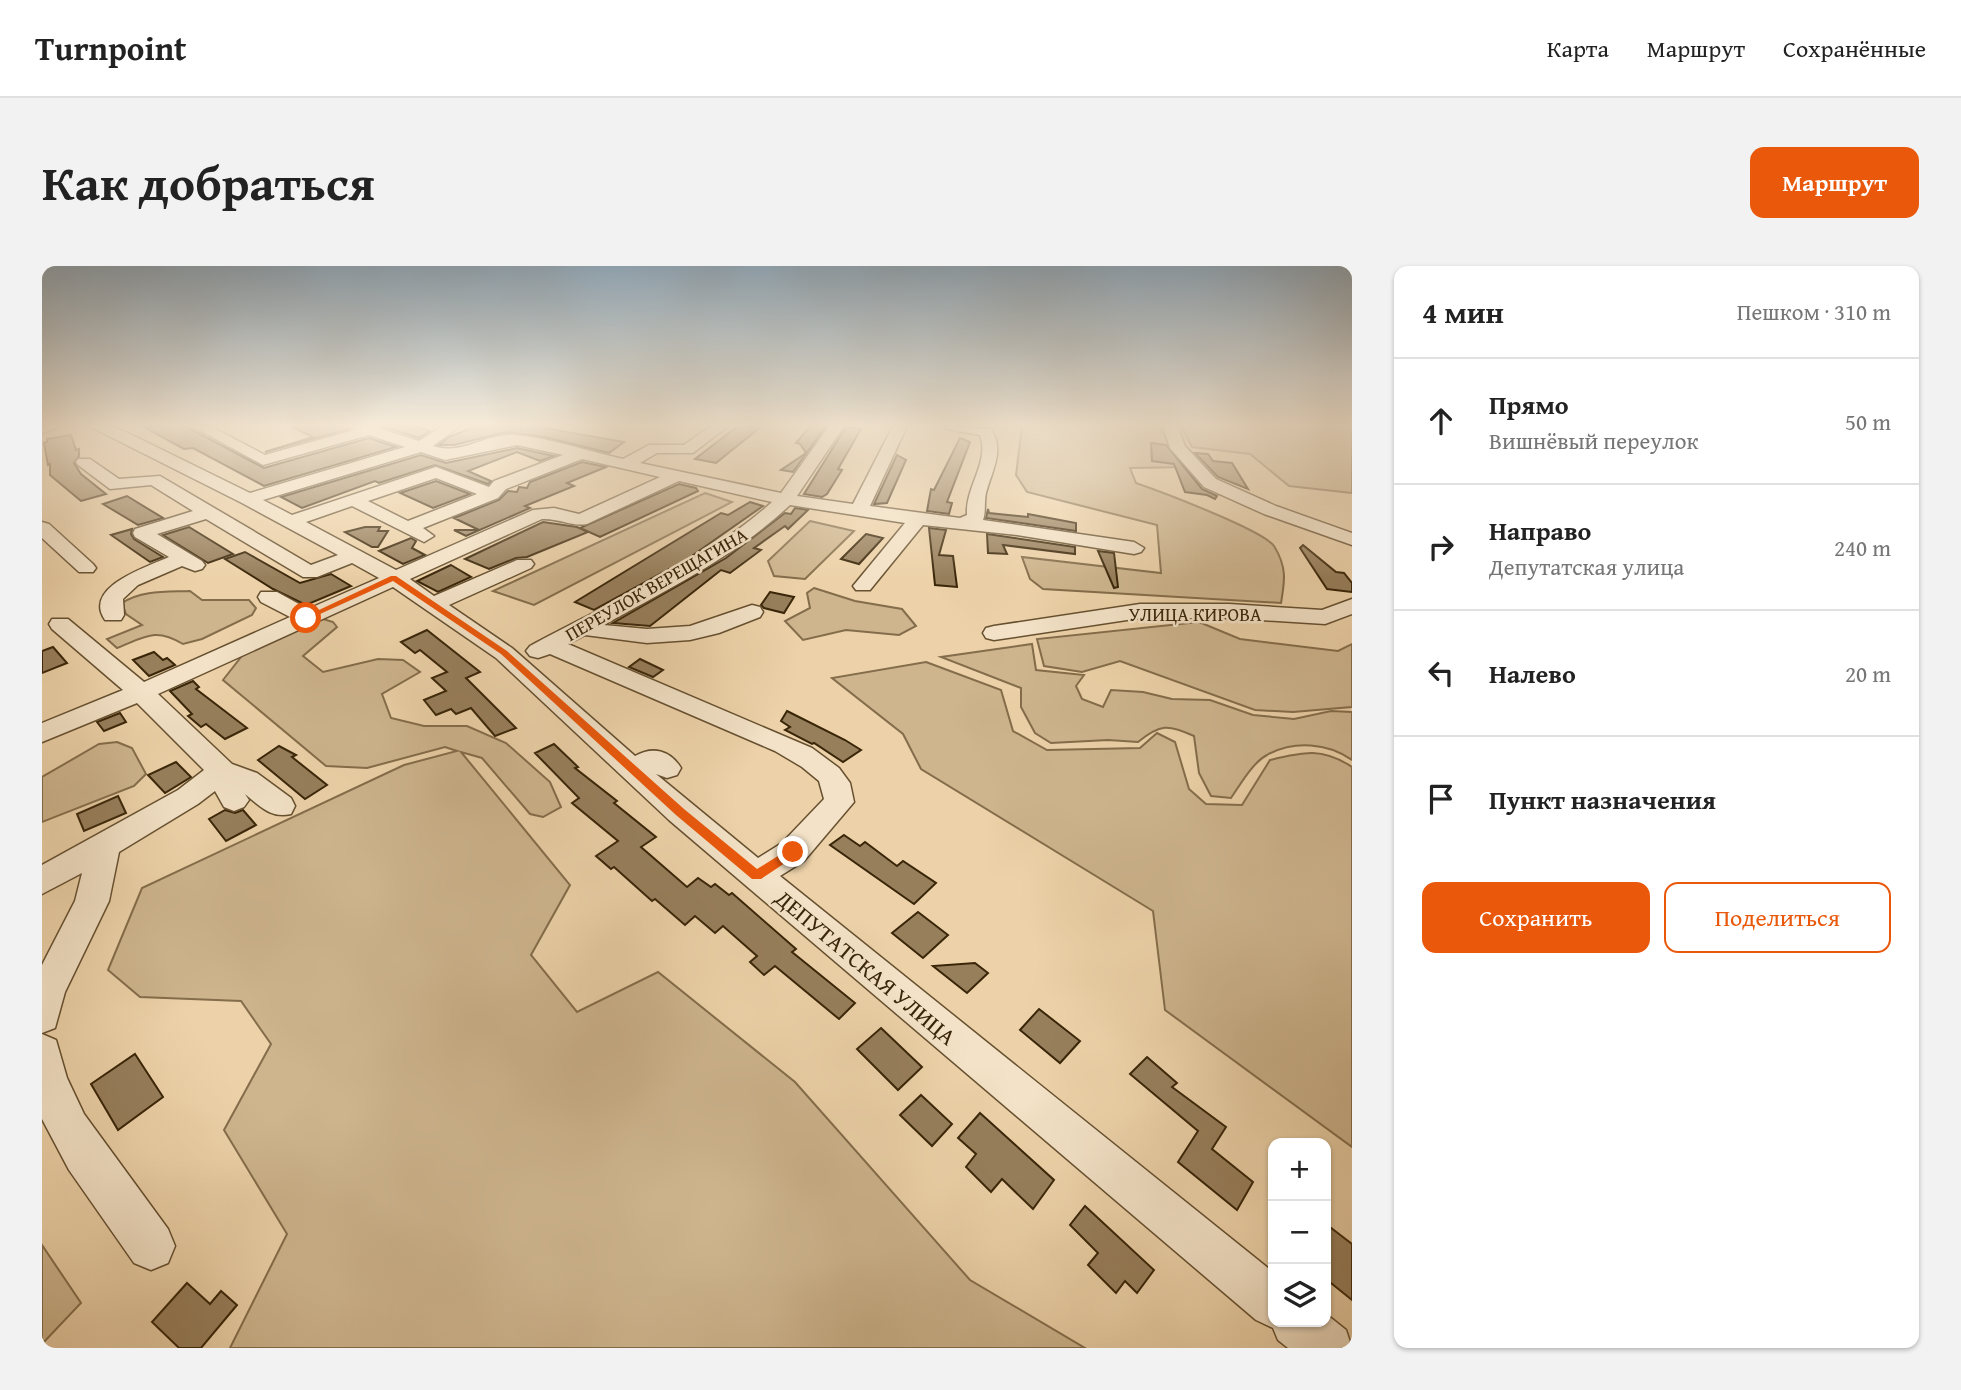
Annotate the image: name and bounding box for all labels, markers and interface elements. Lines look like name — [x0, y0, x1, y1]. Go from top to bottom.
text: Turnpoint — [35, 24, 187, 72]
text: Карта — [1547, 31, 1609, 66]
text: Маршрут — [1647, 31, 1745, 66]
text: Сохранённые — [1783, 31, 1926, 66]
text: Как добраться — [42, 146, 375, 218]
button: Маршрут — [1750, 147, 1919, 218]
text: 4 мин — [1422, 290, 1504, 334]
text: Пешком · 310 m — [1737, 295, 1891, 328]
text: Прямо — [1489, 385, 1569, 424]
icon: ahead — [1422, 402, 1460, 440]
text: 50 m — [1845, 405, 1891, 438]
text: Вишнёвый переулок — [1489, 424, 1698, 457]
text: Направо — [1489, 511, 1591, 550]
street label: ПЕРЕУЛОК ВЕРЕЩАГИНА — [560, 520, 753, 648]
icon: right — [1422, 528, 1460, 566]
text: 240 m — [1834, 531, 1891, 564]
text: Депутатская улица — [1489, 550, 1684, 583]
street label: УЛИЦА КИРОВА — [1129, 600, 1262, 628]
route start — [290, 602, 321, 633]
icon: left — [1422, 654, 1460, 692]
text: Налево — [1489, 654, 1576, 693]
text: 20 m — [1845, 657, 1891, 690]
icon: arrive — [1422, 780, 1460, 818]
text: Пункт назначения — [1489, 780, 1716, 819]
route end — [777, 836, 808, 867]
street label: ДЕПУТАТСКАЯ УЛИЦА — [768, 881, 964, 1053]
button: Сохранить — [1422, 882, 1650, 953]
button: Поделиться — [1664, 882, 1891, 953]
map controls — [1268, 1138, 1331, 1327]
button: + — [1268, 1138, 1331, 1201]
button: − — [1268, 1201, 1331, 1264]
button: layers — [1268, 1264, 1331, 1327]

